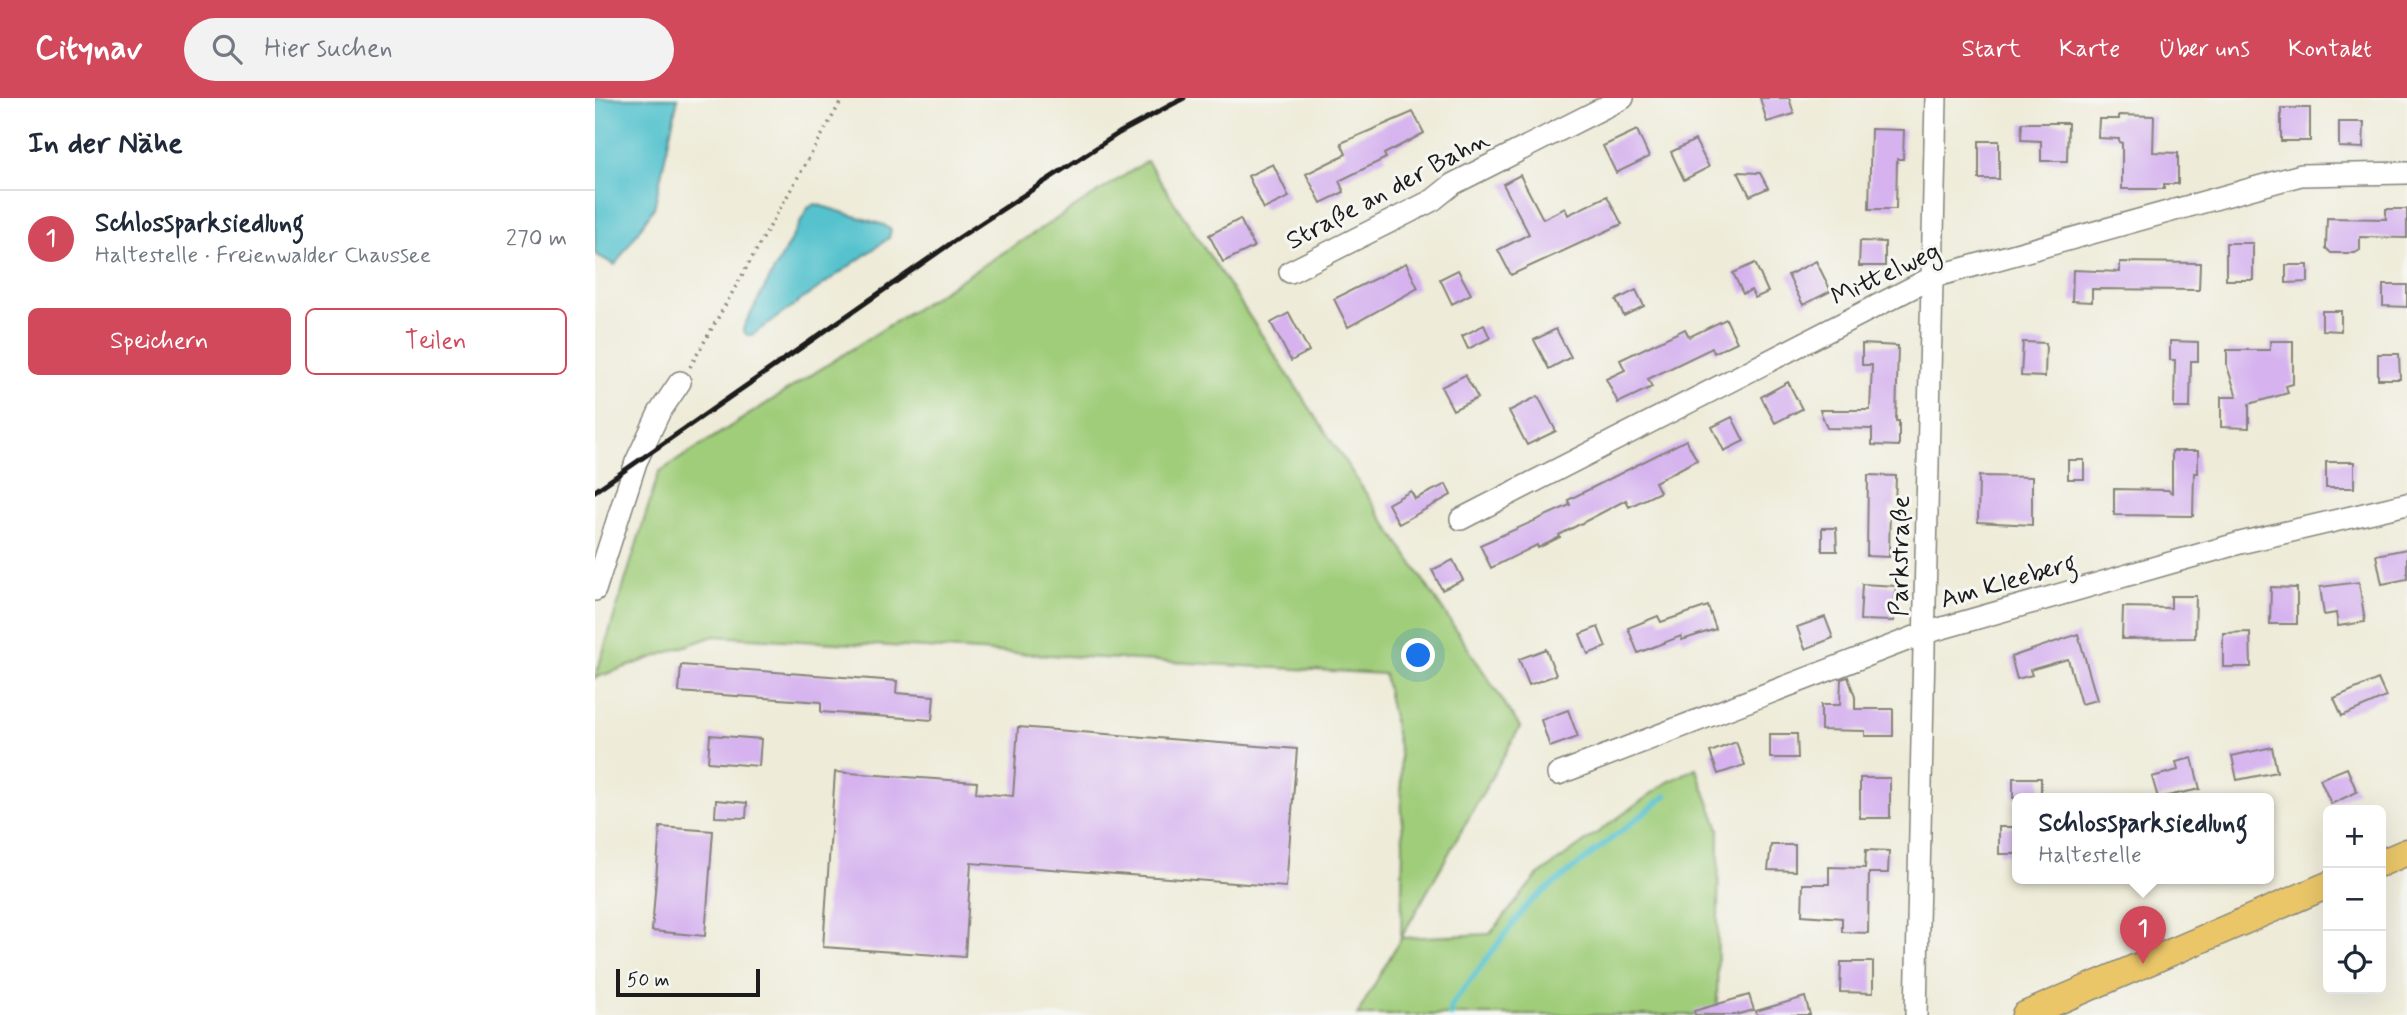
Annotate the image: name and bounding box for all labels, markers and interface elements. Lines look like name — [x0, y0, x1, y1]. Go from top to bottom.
search box — [184, 18, 674, 81]
text: Citynav — [35, 27, 142, 71]
icon: search — [208, 30, 246, 68]
text: Hier suchen — [264, 32, 393, 66]
text: Start — [1961, 34, 2021, 65]
text: Karte — [2059, 34, 2120, 65]
text: Über uns — [2158, 34, 2250, 65]
text: Kontakt — [2288, 34, 2372, 65]
street label: Straße an der Bahn — [1281, 123, 1495, 259]
text: In der Nähe — [28, 124, 183, 163]
text: Schlossparksiedlung — [95, 207, 304, 241]
text: 1 — [46, 224, 56, 254]
text: 270 m — [506, 224, 567, 254]
street label: Mittelweg — [1826, 235, 1947, 317]
text: Haltestelle · Freienwalder Chaussee — [95, 241, 431, 271]
button: Speichern — [28, 308, 291, 375]
button: Teilen — [305, 308, 567, 375]
street label: Parkstraße — [1883, 495, 1919, 617]
street label: Am Kleeberg — [1936, 546, 2081, 620]
your location — [1401, 638, 1435, 672]
popup — [2012, 793, 2274, 884]
map controls — [2323, 805, 2386, 994]
button: + — [2323, 805, 2386, 868]
text: Schlossparksiedlung — [2038, 807, 2248, 841]
text: Haltestelle — [2038, 841, 2142, 871]
button: − — [2323, 868, 2386, 931]
pin: 1 — [2120, 906, 2166, 964]
button: locate — [2323, 931, 2386, 994]
scale bar — [616, 966, 759, 998]
text: 50 m — [627, 968, 670, 993]

